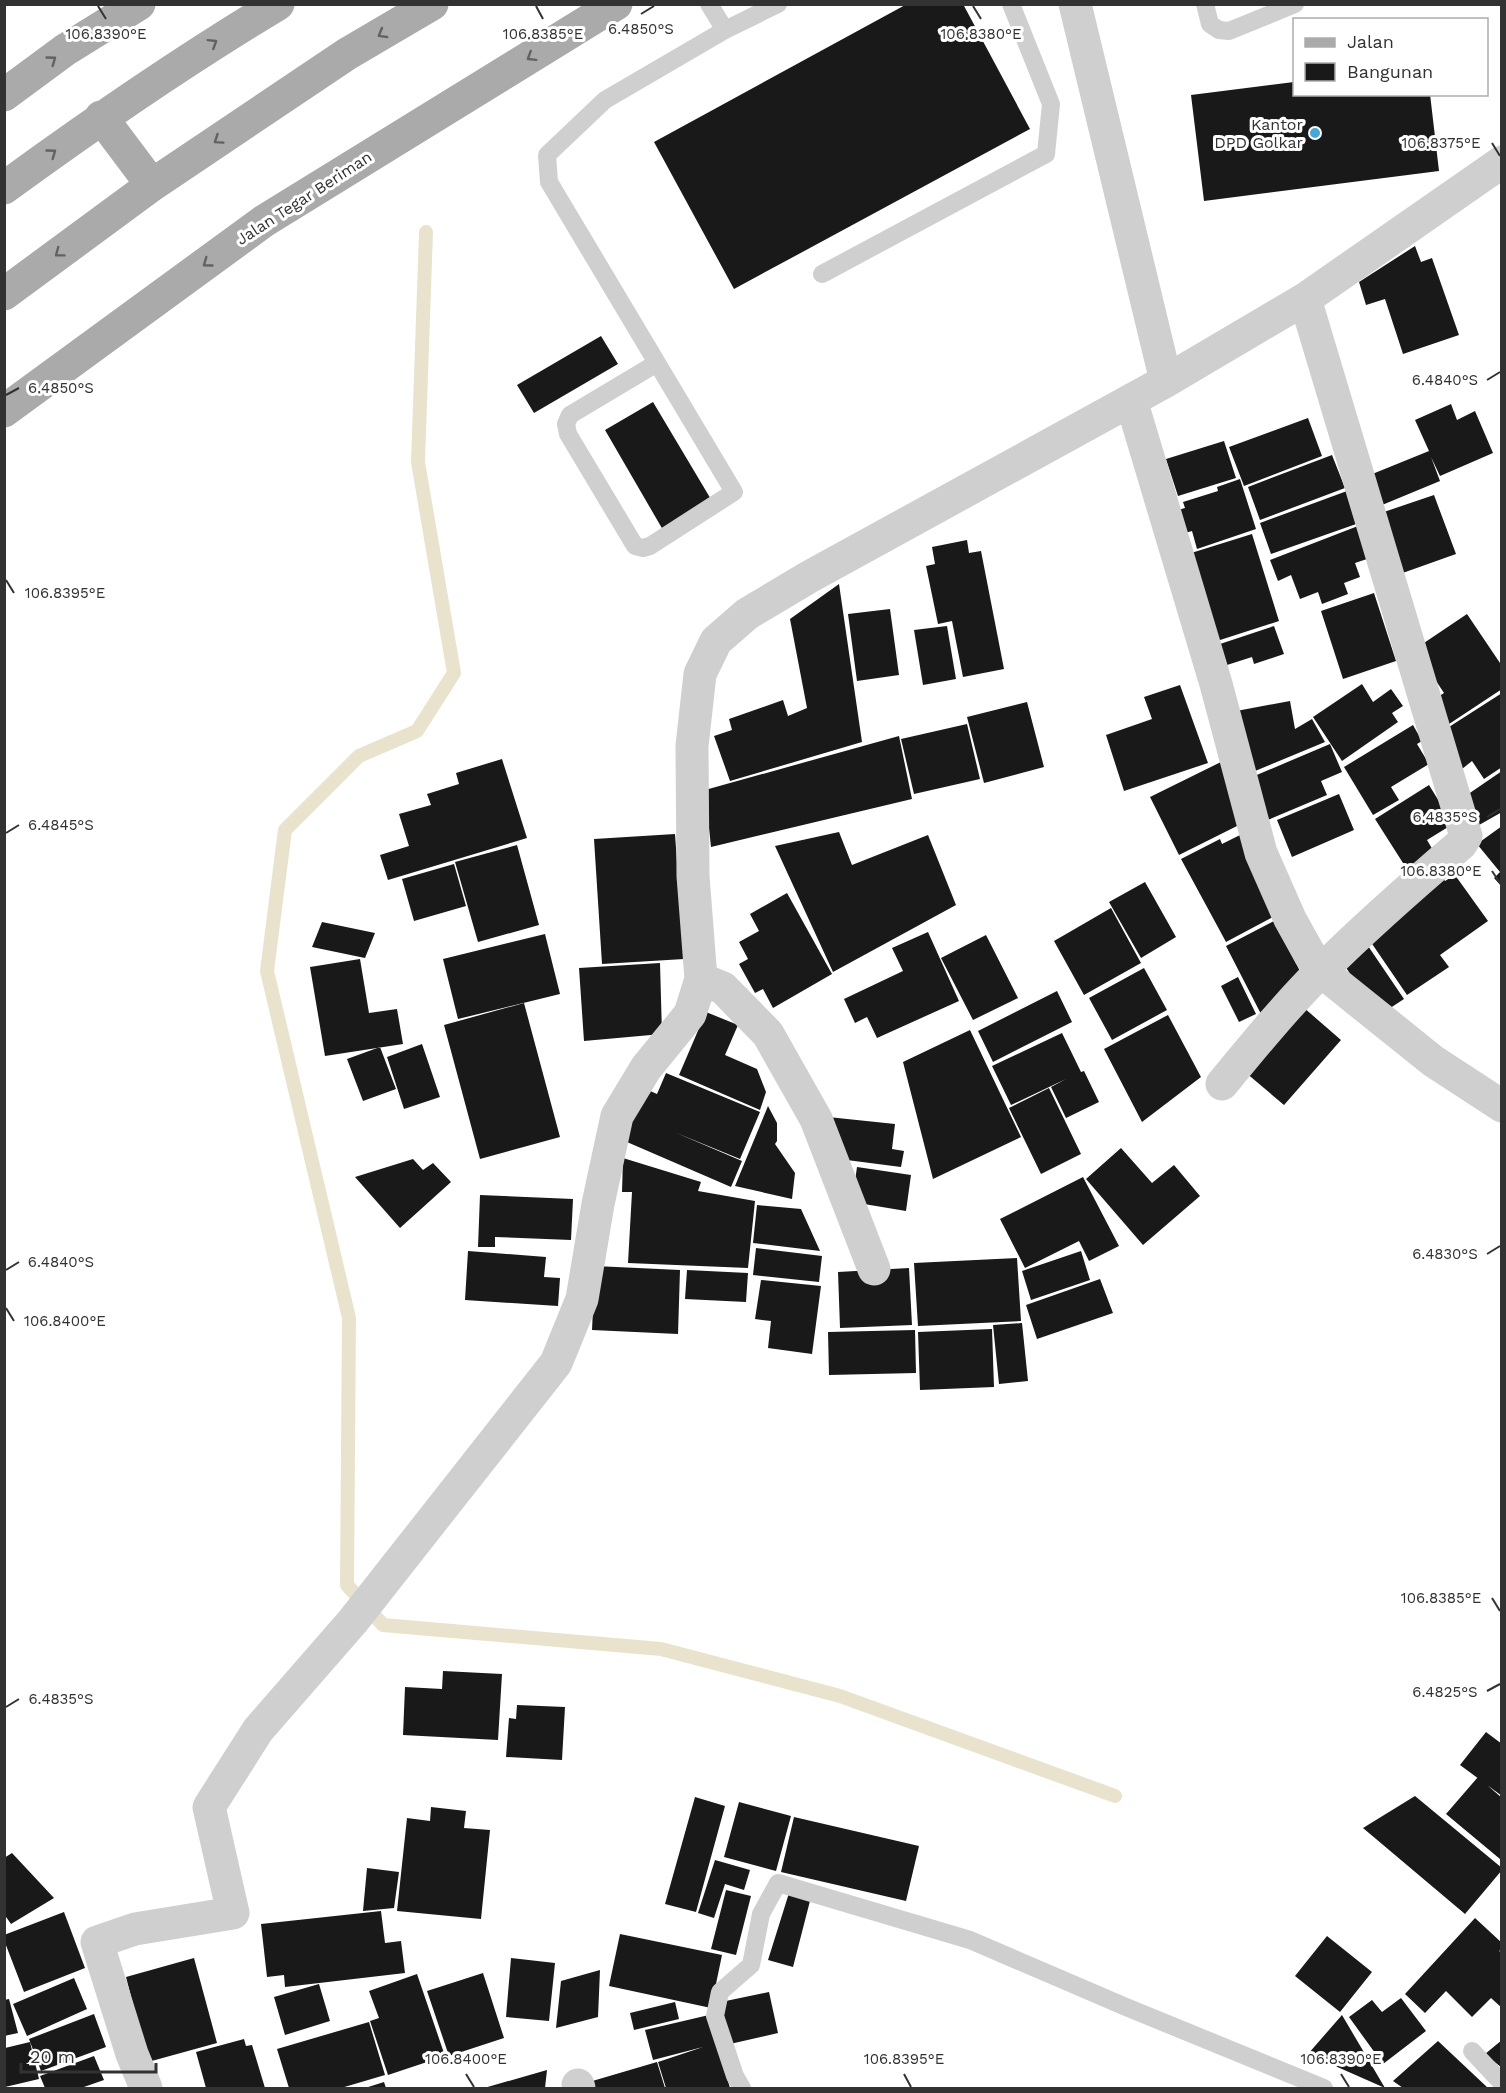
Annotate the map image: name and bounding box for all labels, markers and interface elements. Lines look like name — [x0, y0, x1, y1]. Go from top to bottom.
legend — [1293, 18, 1488, 96]
text: 6.4850°S — [608, 20, 674, 38]
text: 106.8390°E — [65, 25, 147, 43]
text: 106.8385°E — [503, 25, 583, 43]
text: 106.8380°E — [940, 25, 1022, 43]
one-way arrow — [378, 27, 388, 38]
text: Jalan — [1347, 31, 1394, 52]
one-way arrow — [206, 40, 217, 51]
one-way arrow — [526, 50, 537, 61]
one-way arrow — [45, 57, 56, 68]
text: Bangunan — [1347, 61, 1433, 82]
place label: Kantor DPD Golkar — [1214, 115, 1303, 152]
marker: Kantor DPD Golkar — [1308, 126, 1322, 140]
one-way arrow — [214, 133, 225, 144]
text: 106.8375°E — [1402, 134, 1481, 152]
street label: Jalan Tegar Beriman — [233, 147, 375, 249]
one-way arrow — [45, 150, 56, 161]
one-way arrow — [55, 246, 66, 257]
one-way arrow — [202, 256, 213, 267]
text: 6.4840°S — [1412, 371, 1478, 389]
text: 6.4850°S — [28, 379, 94, 397]
text: 106.8395°E — [25, 584, 105, 602]
text: 6.4835°S — [1412, 808, 1478, 826]
text: 6.4845°S — [28, 816, 94, 834]
text: 106.8380°E — [1400, 862, 1482, 880]
text: 6.4830°S — [1412, 1245, 1478, 1263]
text: 6.4840°S — [28, 1253, 94, 1271]
text: 106.8400°E — [24, 1312, 106, 1330]
text: 106.8385°E — [1401, 1589, 1481, 1607]
text: 6.4825°S — [1412, 1683, 1478, 1701]
text: 6.4835°S — [28, 1690, 94, 1708]
scale bar — [21, 2036, 156, 2074]
text: 20 m — [30, 2046, 75, 2067]
text: 106.8400°E — [425, 2050, 507, 2068]
text: 106.8395°E — [864, 2050, 944, 2068]
text: 106.8390°E — [1300, 2050, 1382, 2068]

